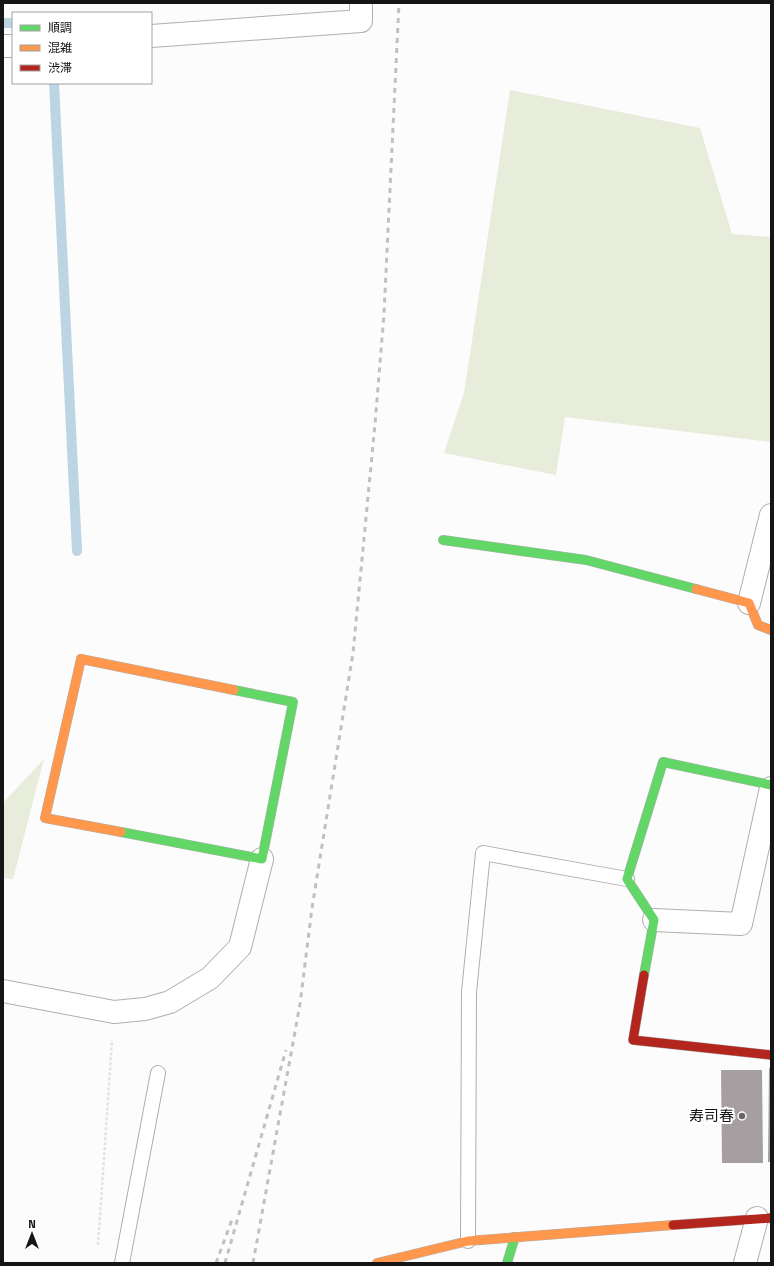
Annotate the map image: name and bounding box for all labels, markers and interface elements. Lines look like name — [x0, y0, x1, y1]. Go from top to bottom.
legend — [12, 12, 152, 84]
text: 順調 — [48, 18, 72, 37]
text: 混雑 — [48, 38, 72, 57]
text: 渋滞 — [48, 58, 72, 77]
place label: 寿司春 — [689, 1104, 734, 1127]
marker: 寿司春 — [737, 1111, 747, 1121]
north arrow — [12, 1214, 52, 1254]
text: N — [28, 1216, 36, 1232]

